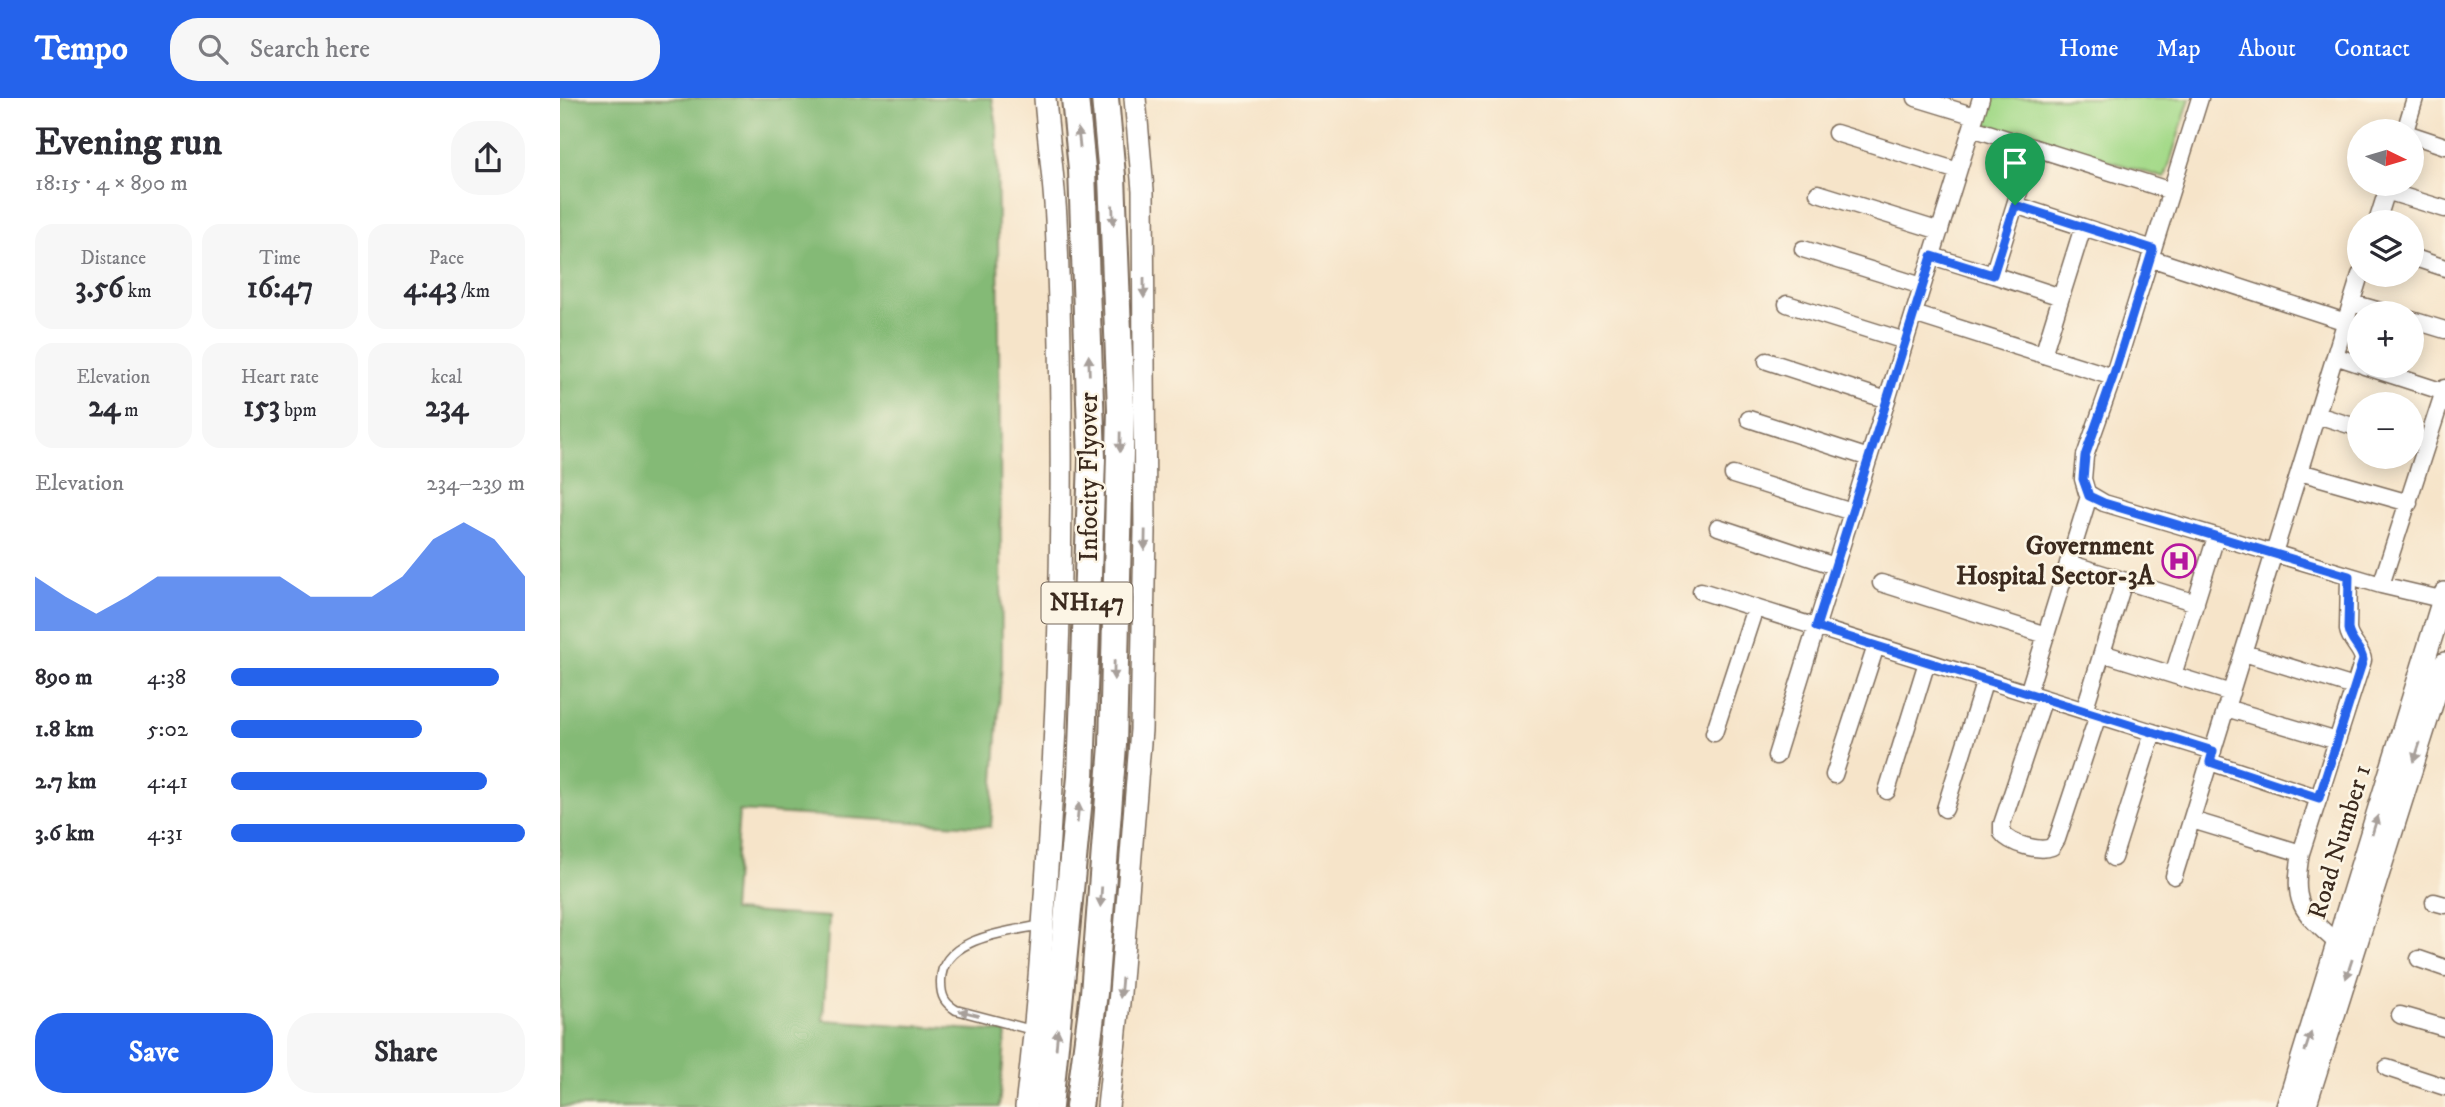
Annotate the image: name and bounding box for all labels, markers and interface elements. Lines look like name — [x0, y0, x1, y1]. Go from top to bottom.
search box — [170, 18, 660, 81]
text: Tempo — [35, 29, 128, 70]
icon: search — [194, 30, 232, 68]
text: Search here — [250, 33, 370, 66]
text: Home — [2059, 34, 2118, 64]
text: Map — [2156, 34, 2201, 64]
text: About — [2239, 34, 2296, 64]
text: Contact — [2334, 34, 2410, 64]
text: Evening run — [35, 119, 222, 167]
north arrow — [2347, 119, 2424, 196]
map controls — [2347, 119, 2424, 469]
button: share — [451, 121, 525, 195]
one-way arrow — [1073, 127, 1084, 149]
pin — [1985, 133, 2045, 205]
icon: arrive — [1996, 144, 2034, 182]
text: 18:15 · 4 × 890 m — [35, 169, 188, 198]
one-way arrow — [1108, 204, 1119, 226]
button: layers — [2347, 210, 2424, 287]
text: Distance — [81, 247, 146, 270]
text: Time — [259, 247, 301, 270]
text: Pace — [429, 247, 464, 270]
text: 3.56 — [75, 270, 124, 307]
text: 16:47 — [247, 270, 313, 307]
text: 4:43 — [403, 270, 457, 307]
one-way arrow — [1138, 278, 1150, 300]
text: km — [124, 280, 151, 303]
text: /km — [457, 280, 490, 303]
button: + — [2347, 301, 2424, 378]
one-way arrow — [1083, 354, 1094, 376]
text: Elevation — [77, 366, 150, 389]
text: Heart rate — [241, 366, 319, 389]
text: kcal — [431, 366, 462, 389]
text: 24 — [88, 389, 120, 426]
text: 153 — [243, 389, 280, 426]
text: 234 — [425, 389, 468, 426]
street label: Infocity Flyover — [1073, 392, 1106, 562]
button: − — [2347, 392, 2424, 469]
text: m — [120, 399, 139, 422]
text: bpm — [280, 399, 317, 422]
one-way arrow — [1114, 432, 1125, 454]
text: Elevation — [35, 469, 124, 498]
text: 234–239 m — [426, 469, 525, 498]
one-way arrow — [1139, 530, 1151, 552]
place label: Government Hospital Sector-3A — [1956, 530, 2155, 593]
hospital icon: Government Hospital Sector-3A — [2160, 542, 2198, 580]
road number: NH147 — [1042, 582, 1132, 624]
one-way arrow — [1109, 659, 1120, 681]
text: 890 m — [35, 663, 93, 692]
text: 4:38 — [147, 663, 186, 692]
text: 1.8 km — [35, 715, 94, 744]
text: 5:02 — [147, 715, 188, 744]
one-way arrow — [2411, 741, 2422, 762]
street label: Road Number 1 — [2301, 761, 2379, 923]
text: 2.7 km — [35, 767, 96, 796]
text: 4:41 — [147, 767, 188, 796]
one-way arrow — [1073, 801, 1084, 823]
one-way arrow — [2370, 814, 2380, 835]
text: 3.6 km — [35, 819, 95, 848]
text: 4:31 — [147, 819, 183, 848]
one-way arrow — [1095, 886, 1106, 908]
one-way arrow — [2343, 958, 2353, 979]
one-way arrow — [1115, 977, 1126, 999]
one-way arrow — [957, 1007, 979, 1018]
button: Save — [35, 1013, 273, 1093]
button: Share — [287, 1013, 525, 1093]
one-way arrow — [1052, 1028, 1063, 1050]
one-way arrow — [2303, 1031, 2314, 1052]

